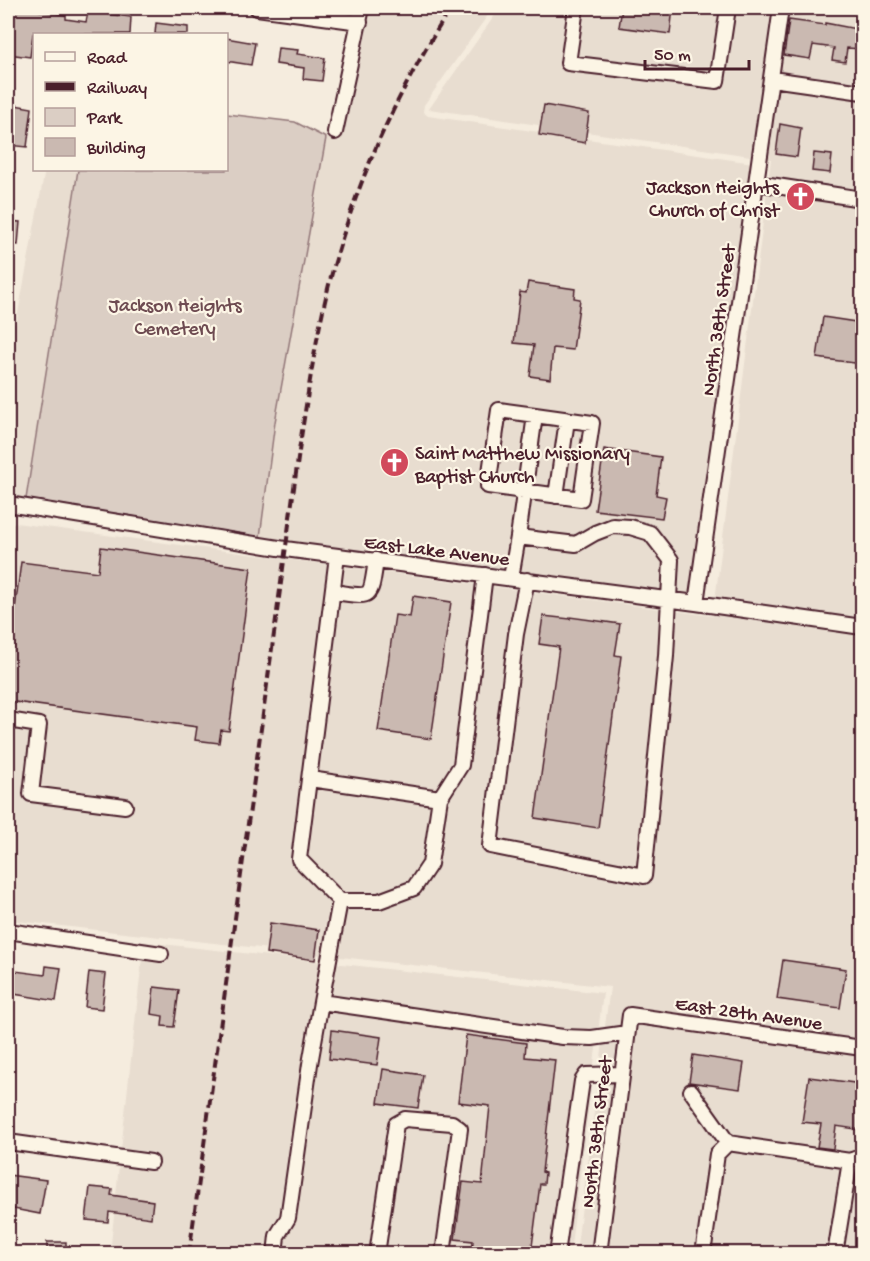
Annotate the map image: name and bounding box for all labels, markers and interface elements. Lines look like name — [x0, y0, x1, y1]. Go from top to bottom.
legend — [33, 33, 228, 171]
scale bar — [645, 33, 748, 71]
text: 50 m — [654, 46, 691, 67]
text: Road — [87, 49, 128, 70]
text: Railway — [87, 79, 147, 100]
text: Park — [86, 109, 123, 130]
text: Building — [86, 139, 146, 160]
place label: Jackson Heights Church of Christ — [646, 178, 781, 224]
church icon: Jackson Heights Church of Christ — [784, 181, 816, 213]
street label: North 38th Street — [698, 242, 743, 398]
park label: Jackson Heights Cemetery — [108, 296, 242, 342]
place label: Saint Matthew Missionary Baptist Church — [414, 444, 630, 490]
church icon: Saint Matthew Missionary Baptist Church — [378, 447, 410, 479]
street label: East Lake Avenue — [363, 532, 511, 573]
street label: East 28th Avenue — [673, 994, 824, 1037]
street label: North 38th Street — [578, 1054, 619, 1210]

